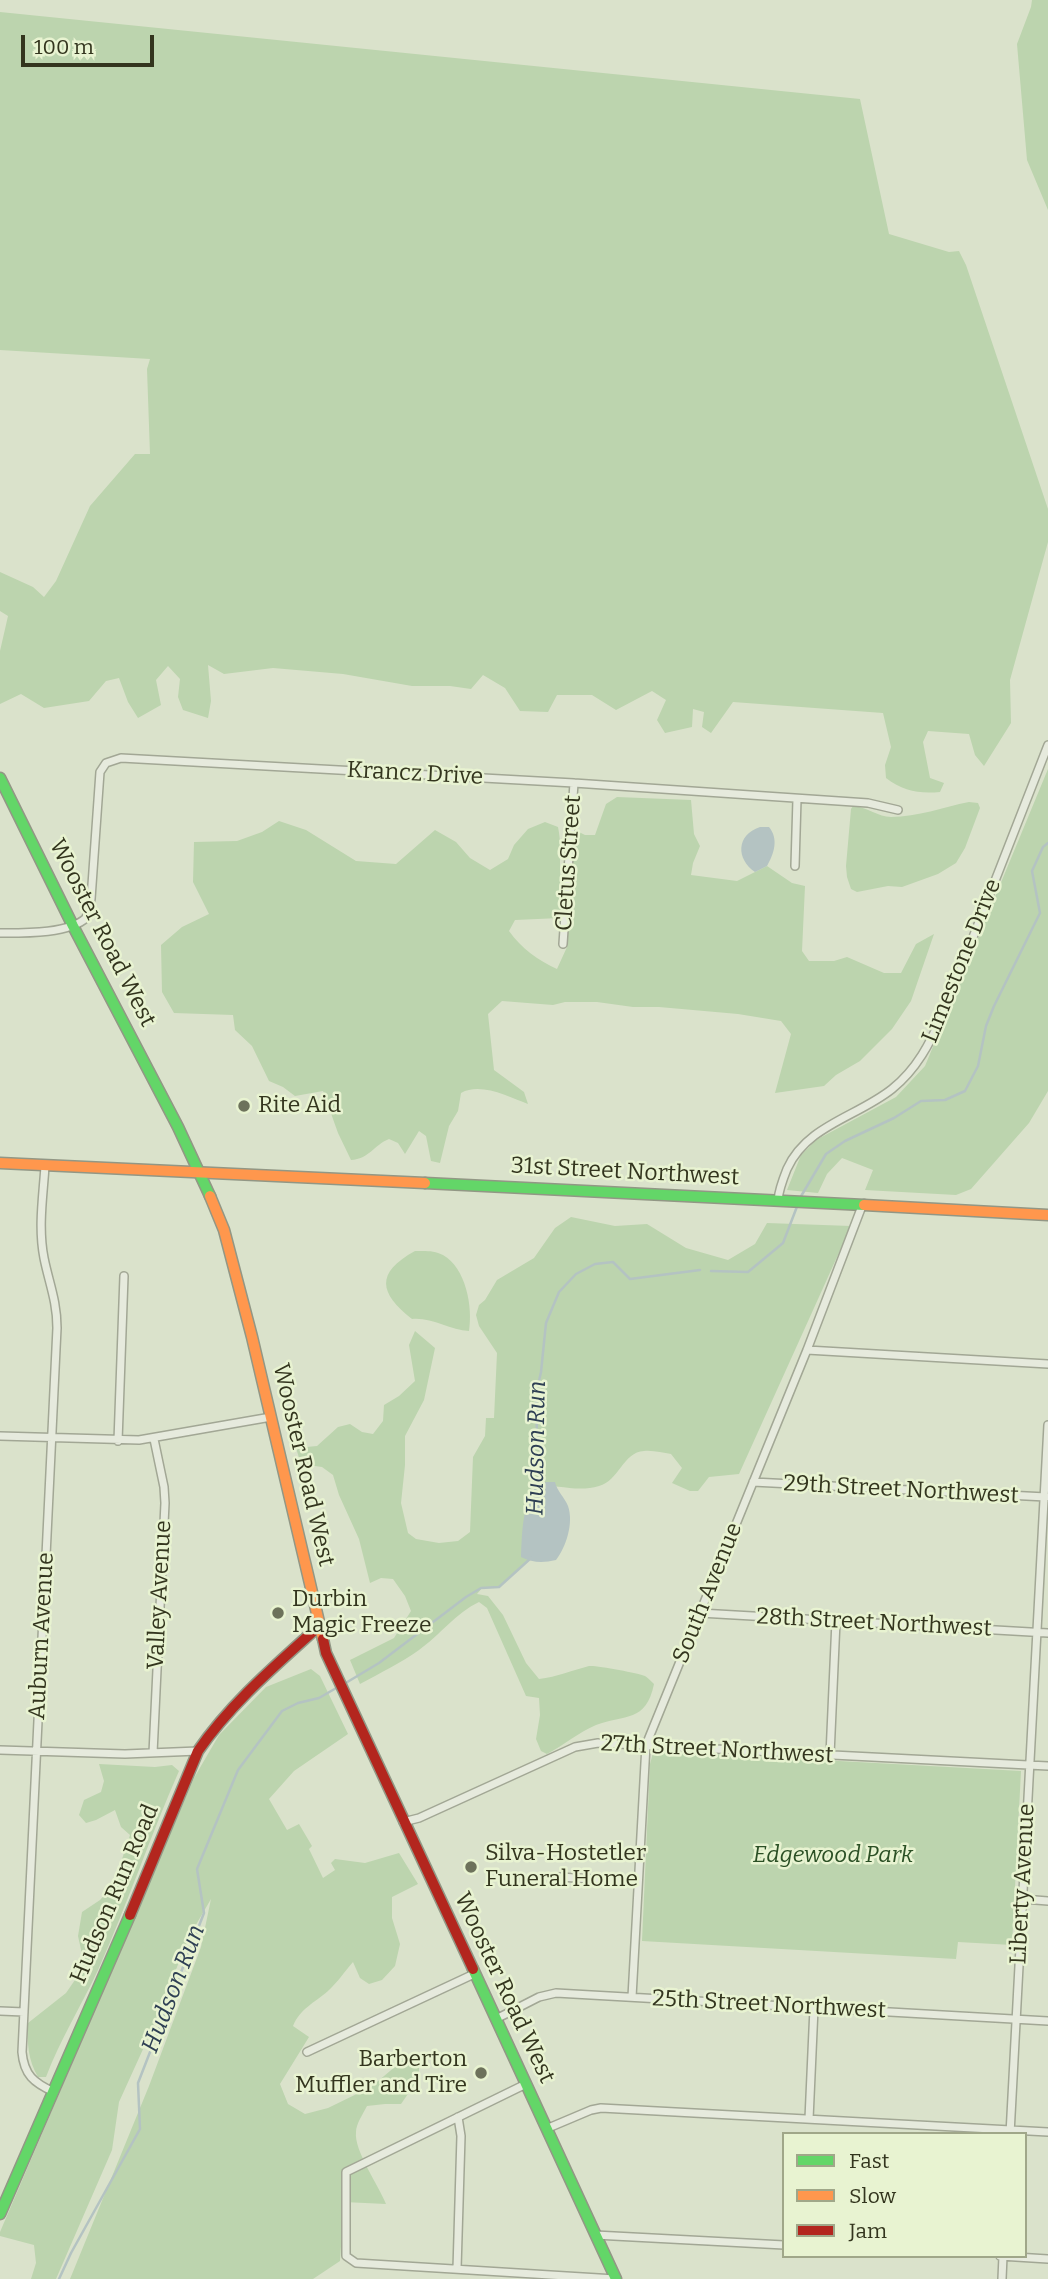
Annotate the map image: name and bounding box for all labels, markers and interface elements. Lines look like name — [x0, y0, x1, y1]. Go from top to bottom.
scale bar — [24, 21, 158, 65]
text: 100 m — [34, 34, 94, 60]
street label: Krancz Drive — [346, 757, 484, 791]
street label: Cletus Street — [550, 794, 588, 932]
street label: Wooster Road West — [43, 834, 161, 1032]
street label: Limestone Drive — [917, 875, 1007, 1047]
place label: Rite Aid — [258, 1092, 341, 1120]
marker: Rite Aid — [236, 1098, 252, 1114]
street label: 31st Street Northwest — [510, 1152, 740, 1192]
street label: Wooster Road West — [266, 1361, 340, 1569]
water label: Hudson Run — [521, 1380, 553, 1516]
street label: 29th Street Northwest — [783, 1470, 1019, 1510]
street label: South Avenue — [667, 1519, 749, 1667]
street label: Valley Avenue — [142, 1520, 178, 1670]
street label: Auburn Avenue — [24, 1552, 60, 1720]
place label: Durbin Magic Freeze — [292, 1586, 431, 1640]
street label: 28th Street Northwest — [756, 1603, 992, 1643]
marker: Durbin Magic Freeze — [270, 1605, 286, 1621]
street label: 27th Street Northwest — [600, 1730, 834, 1770]
street label: Hudson Run Road — [65, 1800, 165, 1988]
street label: Liberty Avenue — [1005, 1803, 1041, 1965]
place label: Silva-Hostetler Funeral Home — [485, 1840, 646, 1894]
park label: Edgewood Park — [753, 1842, 913, 1870]
marker: Silva-Hostetler Funeral Home — [463, 1859, 479, 1875]
street label: Wooster Road West — [448, 1888, 560, 2088]
water label: Hudson Run — [136, 1921, 212, 2057]
street label: 25th Street Northwest — [651, 1985, 887, 2025]
place label: Barberton Muffler and Tire — [295, 2046, 467, 2100]
marker: Barberton Muffler and Tire — [473, 2065, 489, 2081]
legend — [782, 2132, 1027, 2258]
text: Fast — [849, 2148, 889, 2174]
text: Slow — [849, 2183, 896, 2209]
text: Jam — [849, 2218, 887, 2244]

